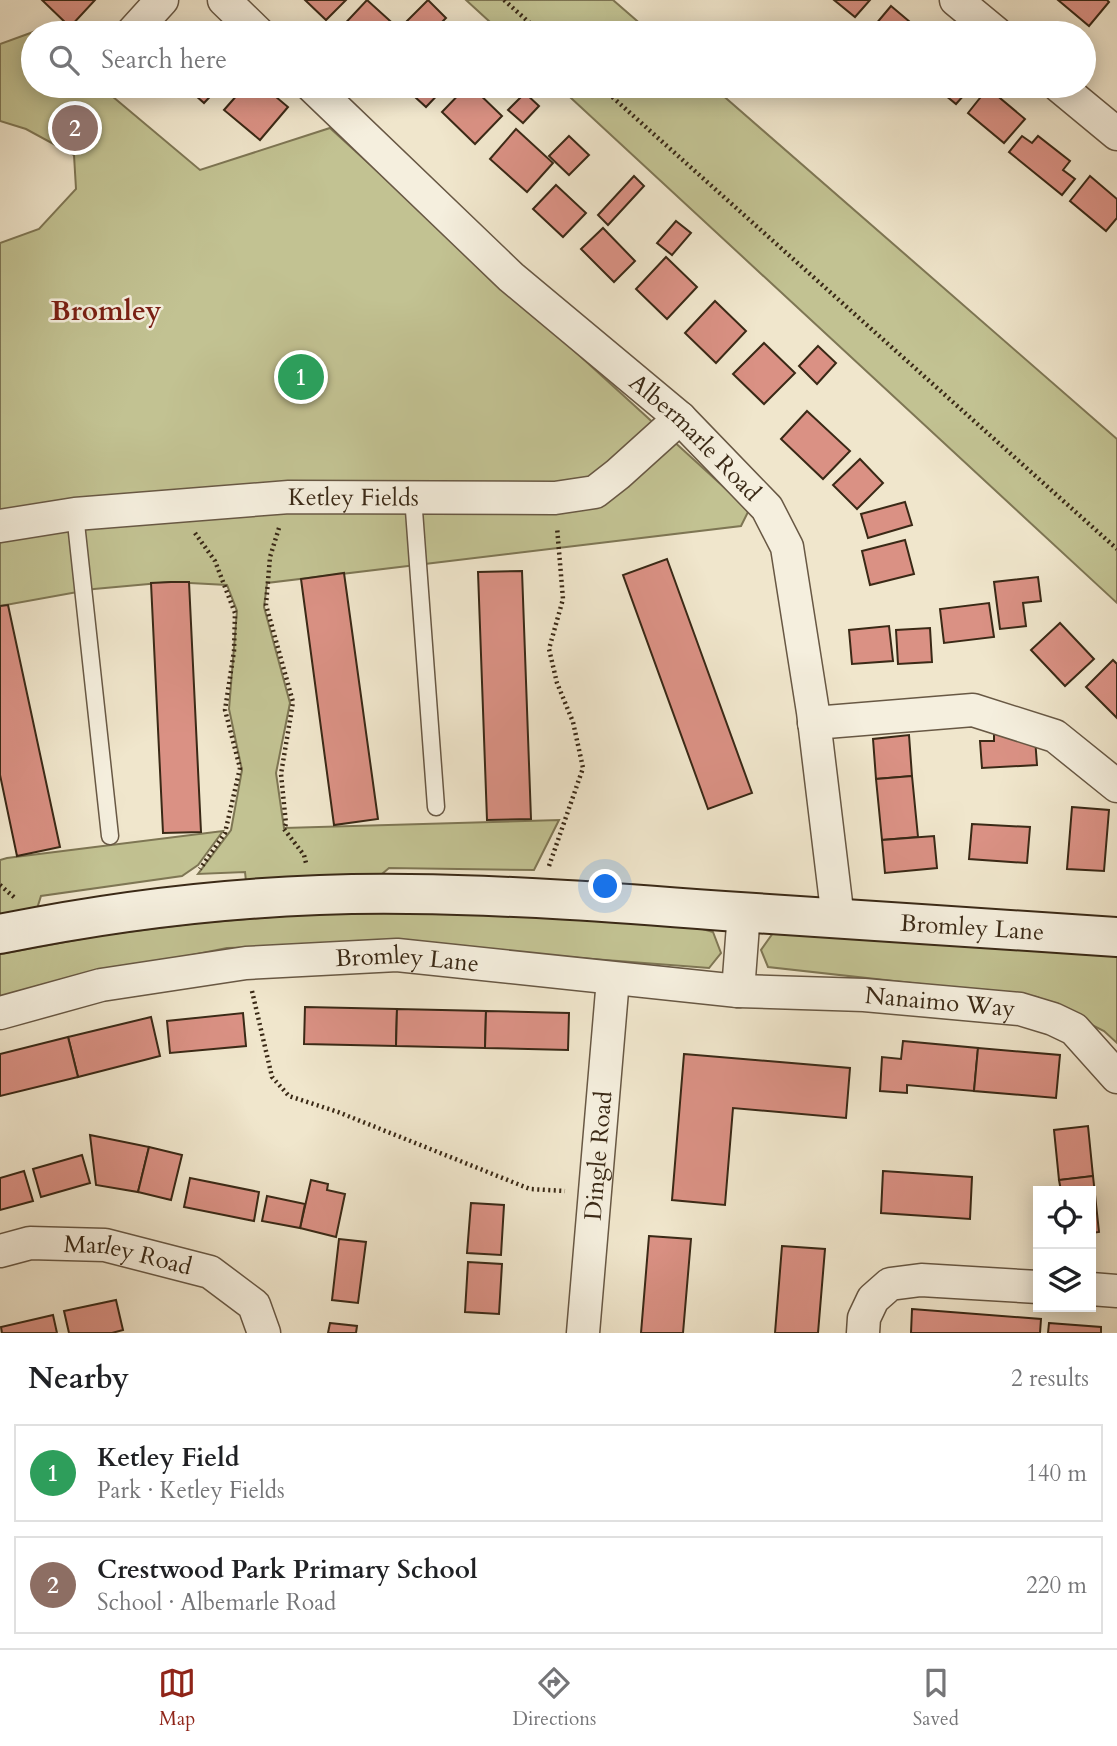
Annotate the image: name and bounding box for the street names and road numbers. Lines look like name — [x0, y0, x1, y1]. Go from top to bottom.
street label: Albermarle Road — [622, 366, 768, 509]
street label: Ketley Fields — [288, 481, 419, 514]
street label: Bromley Lane — [899, 907, 1045, 949]
street label: Bromley Lane — [335, 939, 481, 981]
street label: Nanaimo Way — [863, 979, 1017, 1026]
street label: Dingle Road — [577, 1090, 620, 1222]
street label: Marley Road — [63, 1228, 196, 1284]

